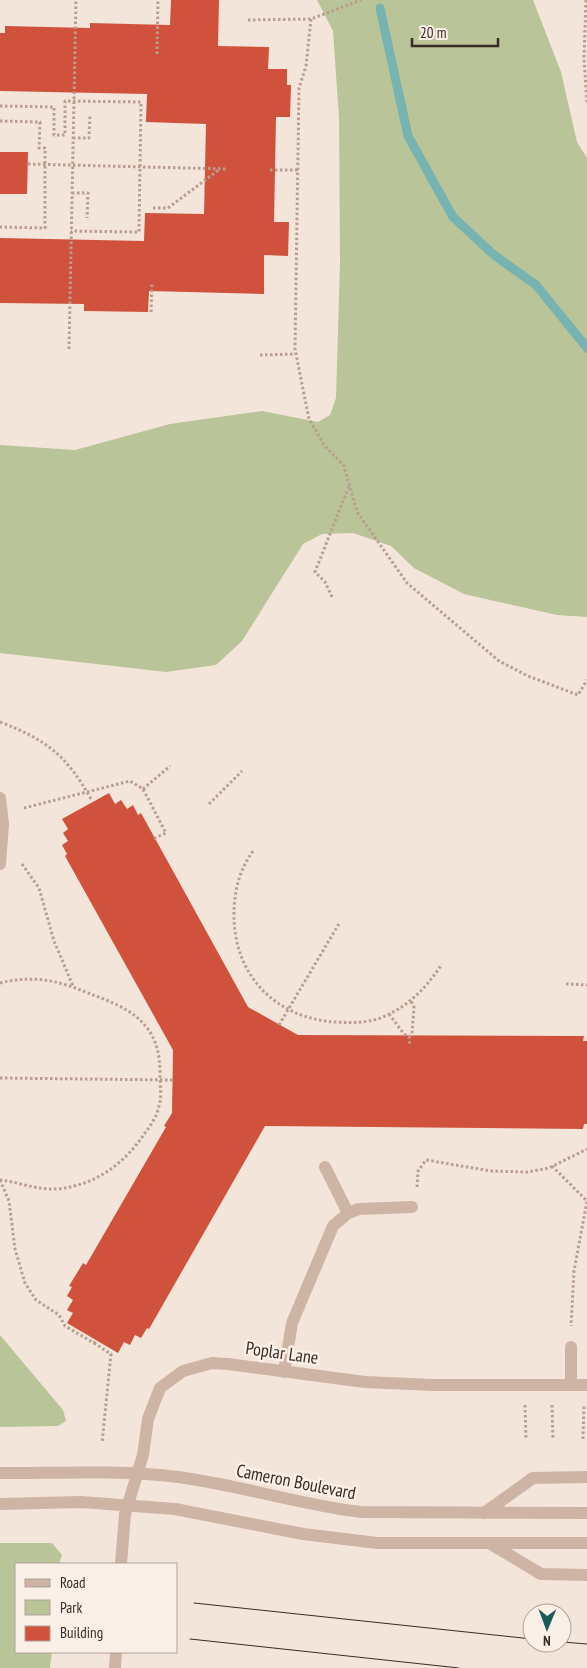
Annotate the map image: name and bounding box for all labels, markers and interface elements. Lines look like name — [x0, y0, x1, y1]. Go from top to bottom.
scale bar — [412, 15, 498, 47]
text: 20 m — [420, 23, 446, 42]
street label: Poplar Lane — [244, 1336, 320, 1369]
street label: Cameron Boulevard — [234, 1459, 358, 1504]
legend — [15, 1563, 178, 1653]
text: Road — [60, 1573, 86, 1592]
text: Park — [60, 1598, 82, 1617]
north arrow — [522, 1603, 572, 1653]
text: Building — [60, 1623, 103, 1642]
text: N — [543, 1632, 551, 1650]

